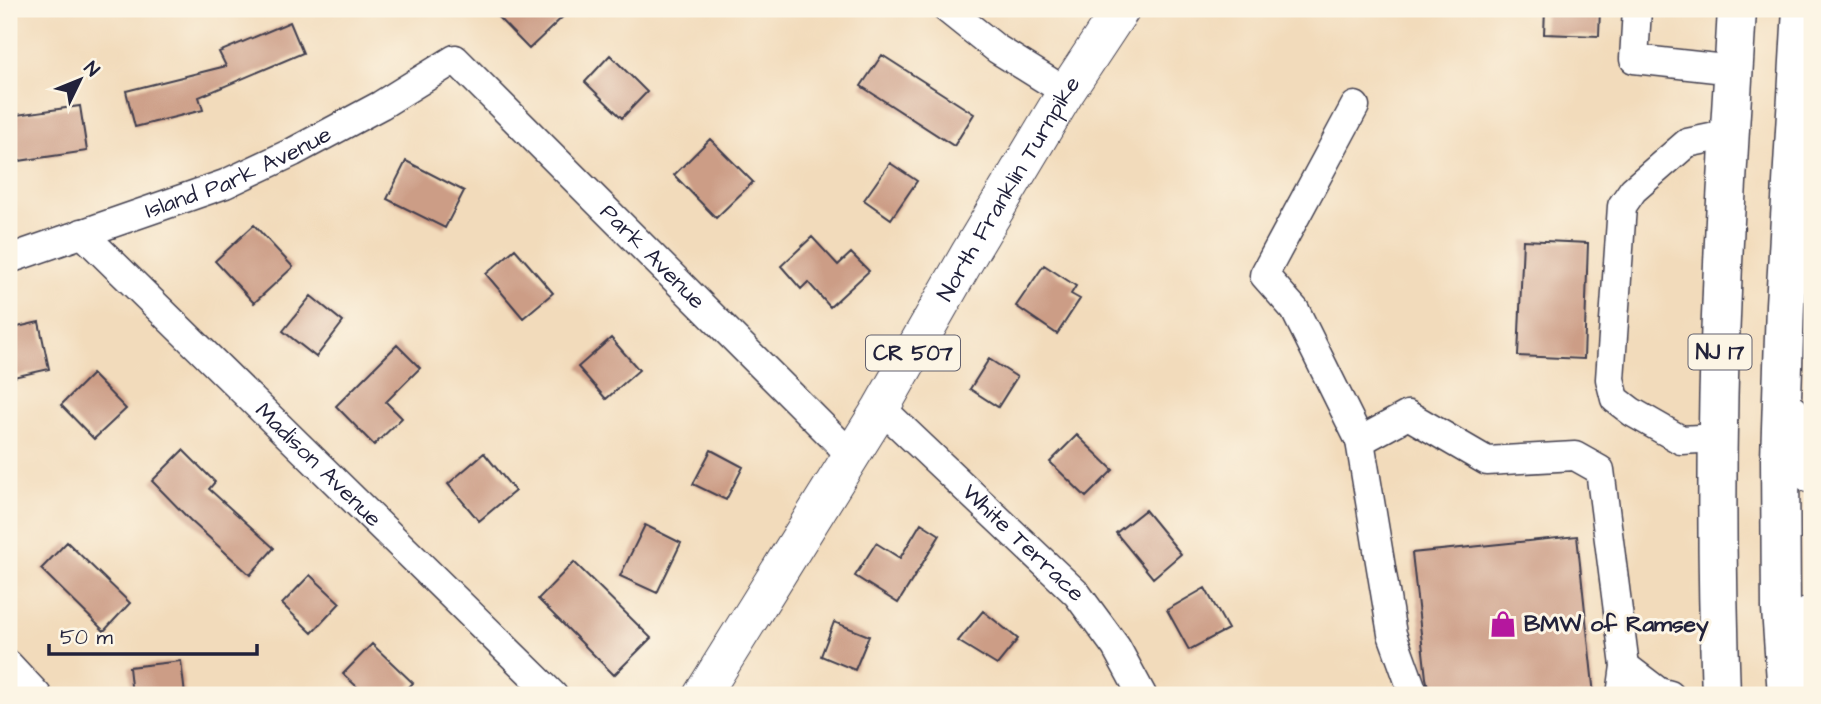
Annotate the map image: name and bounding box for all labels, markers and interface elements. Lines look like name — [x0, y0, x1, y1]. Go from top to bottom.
north arrow — [46, 46, 116, 116]
text: N — [77, 56, 105, 83]
street label: North Franklin Turnpike — [929, 70, 1088, 307]
street label: Island Park Avenue — [141, 118, 337, 227]
street label: Park Avenue — [593, 197, 712, 316]
road number: NJ 17 — [1688, 334, 1752, 370]
road number: CR 507 — [866, 336, 960, 370]
street label: Madison Avenue — [248, 395, 389, 534]
street label: White Terrace — [955, 477, 1092, 609]
place label: BMW of Ramsey — [1524, 608, 1709, 642]
shop icon: BMW of Ramsey — [1488, 609, 1518, 639]
scale bar — [49, 613, 257, 657]
text: 50 m — [60, 623, 114, 652]

